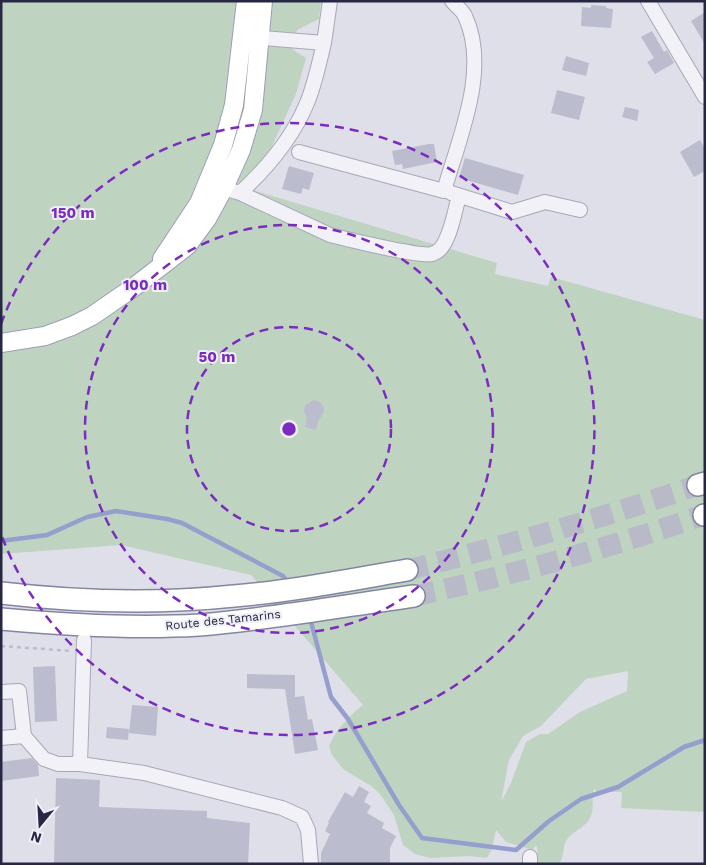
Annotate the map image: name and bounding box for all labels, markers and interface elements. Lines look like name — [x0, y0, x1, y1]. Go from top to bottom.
text: 150 m — [51, 204, 95, 222]
text: 100 m — [123, 276, 167, 294]
text: 50 m — [199, 348, 235, 366]
centre of rings — [280, 420, 298, 438]
street label: Route des Tamarins — [165, 607, 281, 633]
north arrow — [15, 800, 65, 850]
text: N — [29, 828, 43, 847]

